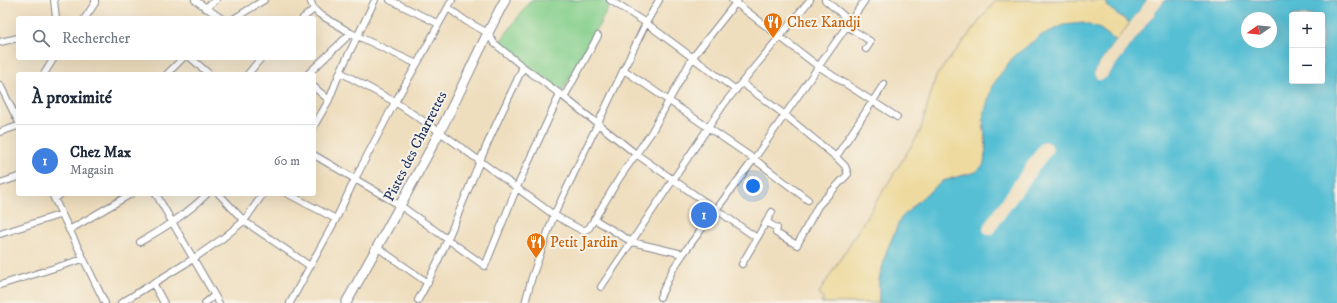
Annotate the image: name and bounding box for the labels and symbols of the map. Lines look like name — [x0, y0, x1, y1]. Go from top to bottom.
restaurant icon: Chez Kandji — [762, 11, 784, 39]
north arrow — [1241, 12, 1277, 48]
place label: Chez Kandji — [787, 13, 860, 32]
street label: Pistes des Charrettes — [379, 88, 451, 205]
your location — [743, 176, 763, 196]
pin: 1 — [691, 200, 717, 230]
restaurant icon: Petit Jardin — [525, 231, 547, 259]
place label: Petit Jardin — [550, 233, 618, 252]

